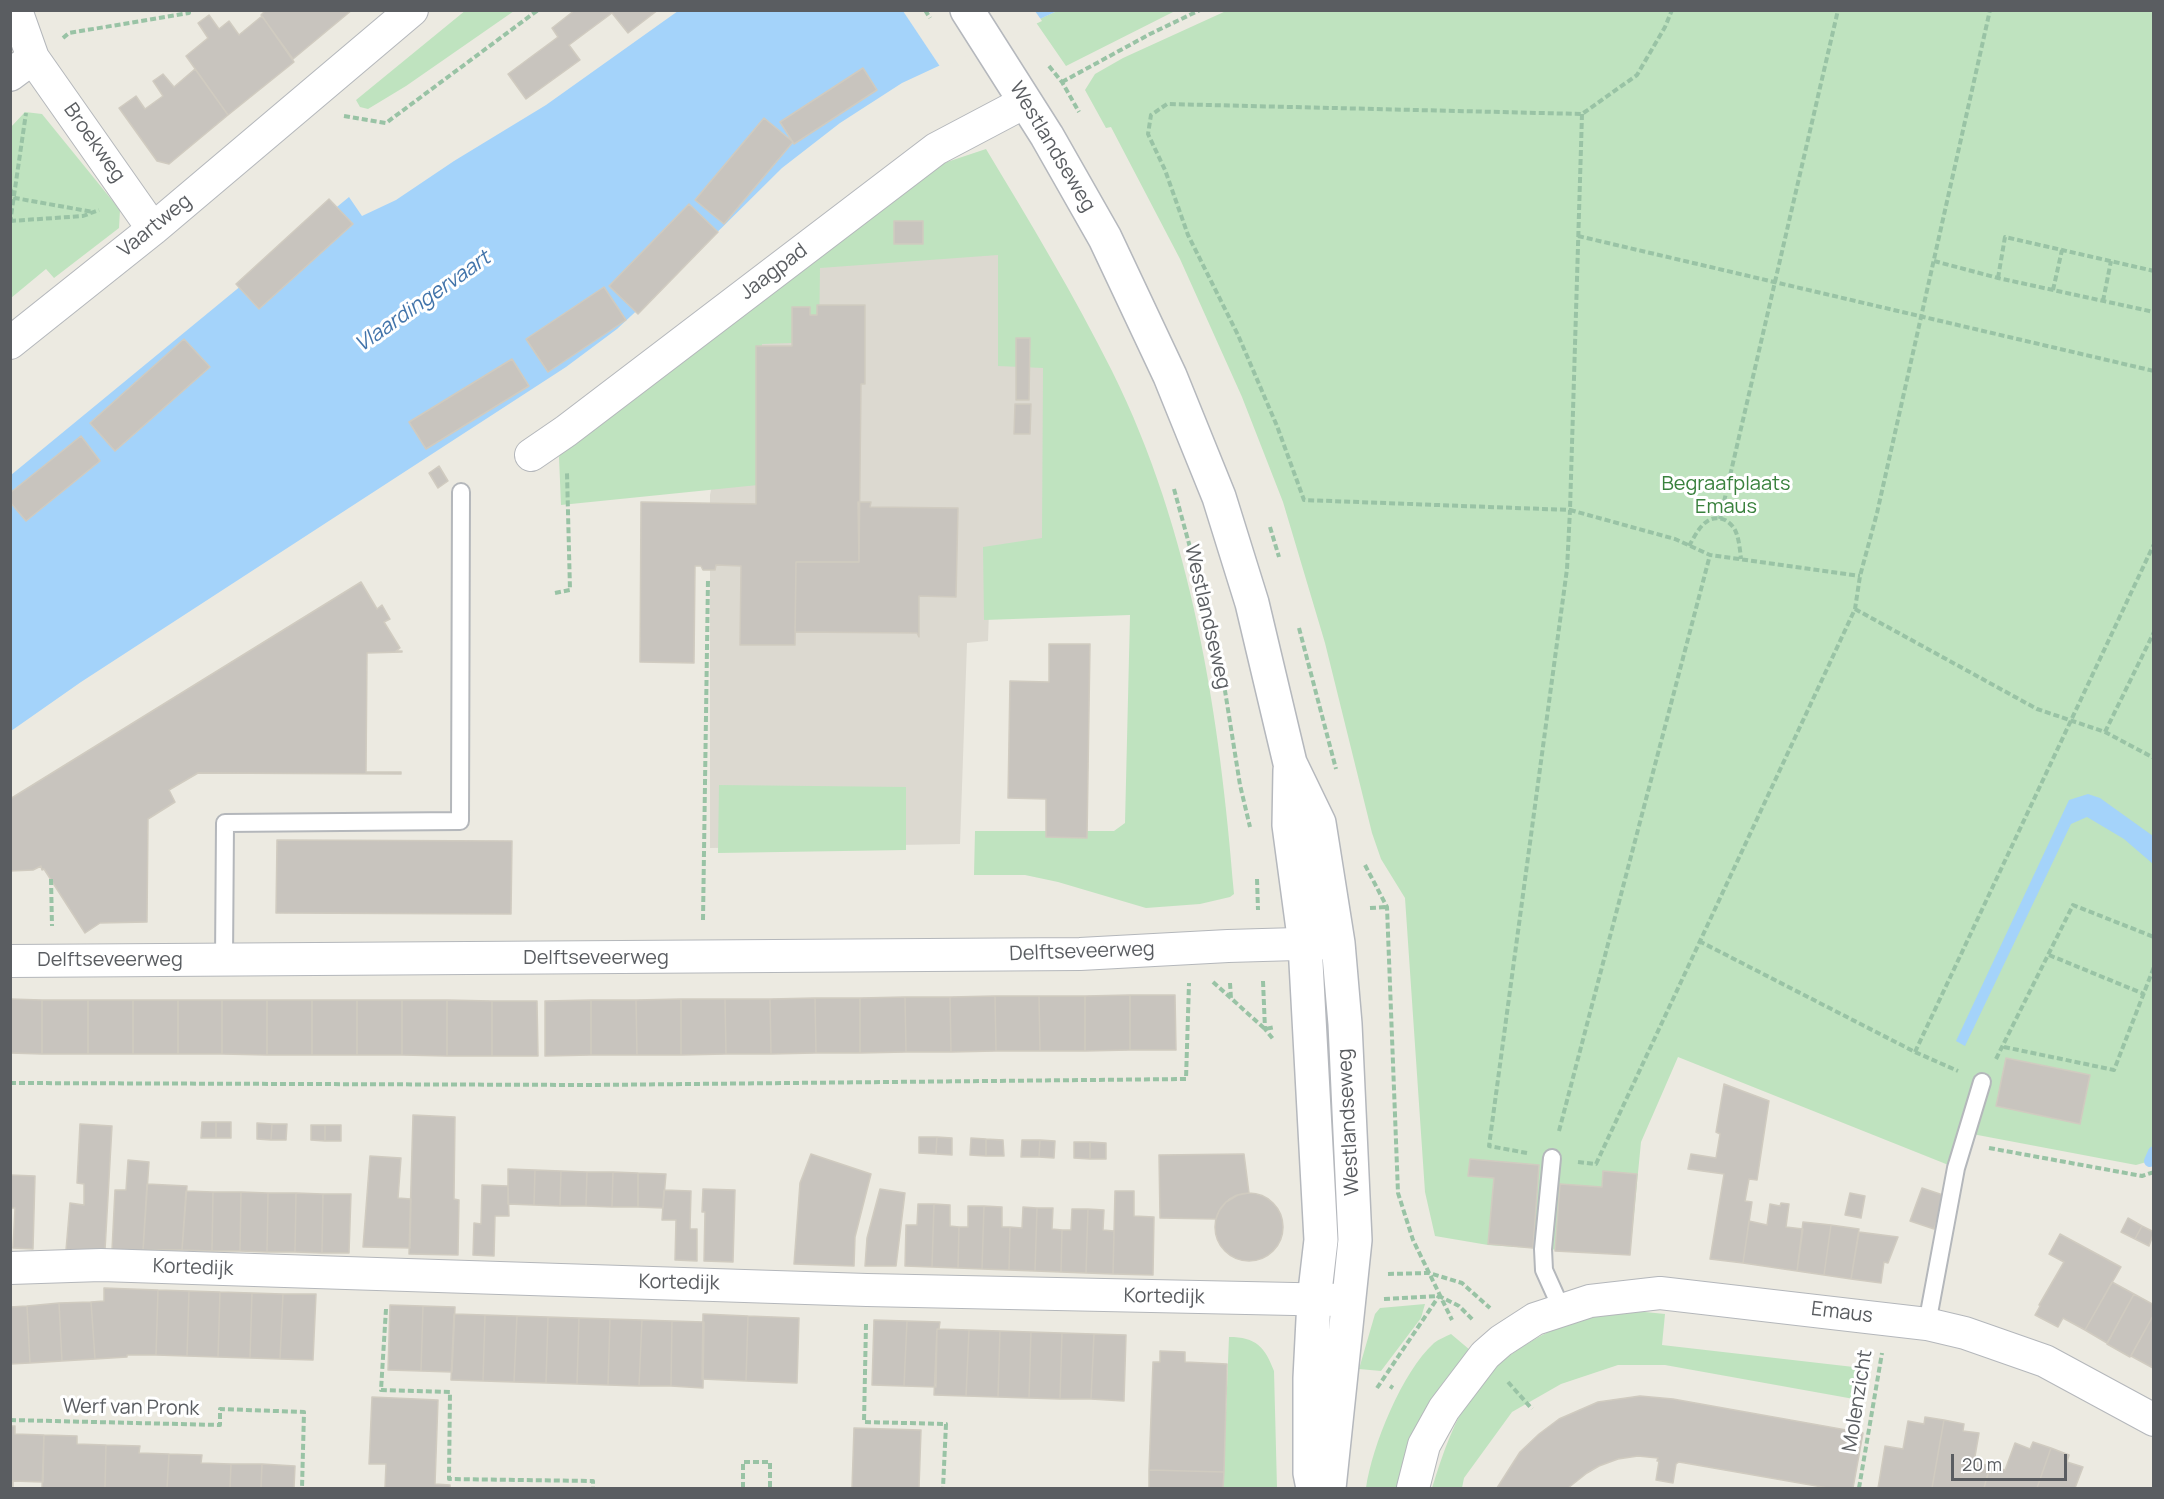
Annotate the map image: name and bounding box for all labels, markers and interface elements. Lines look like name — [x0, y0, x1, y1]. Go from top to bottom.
street label: Westlandseweg — [1004, 78, 1100, 216]
street label: Broekweg — [58, 99, 130, 187]
street label: Vaartweg — [114, 189, 196, 263]
street label: Jaagpad — [736, 239, 812, 305]
water label: Vlaardingervaart — [351, 246, 495, 358]
park label: Begraafplaats Emaus — [1661, 472, 1791, 519]
street label: Westlandseweg — [1179, 542, 1235, 692]
street label: Delftseveerweg — [1009, 937, 1155, 967]
street label: Delftseveerweg — [523, 946, 669, 970]
street label: Delftseveerweg — [37, 948, 183, 972]
street label: Westlandseweg — [1333, 1048, 1365, 1196]
street label: Kortedijk — [152, 1255, 234, 1281]
street label: Kortedijk — [638, 1270, 720, 1296]
street label: Kortedijk — [1123, 1284, 1205, 1310]
street label: Emaus — [1810, 1297, 1874, 1329]
street label: Molenzicht — [1838, 1348, 1878, 1454]
street label: Werf van Pronk — [62, 1395, 200, 1421]
scale bar — [1954, 1442, 2070, 1480]
text: 20 m — [1962, 1452, 2002, 1476]

